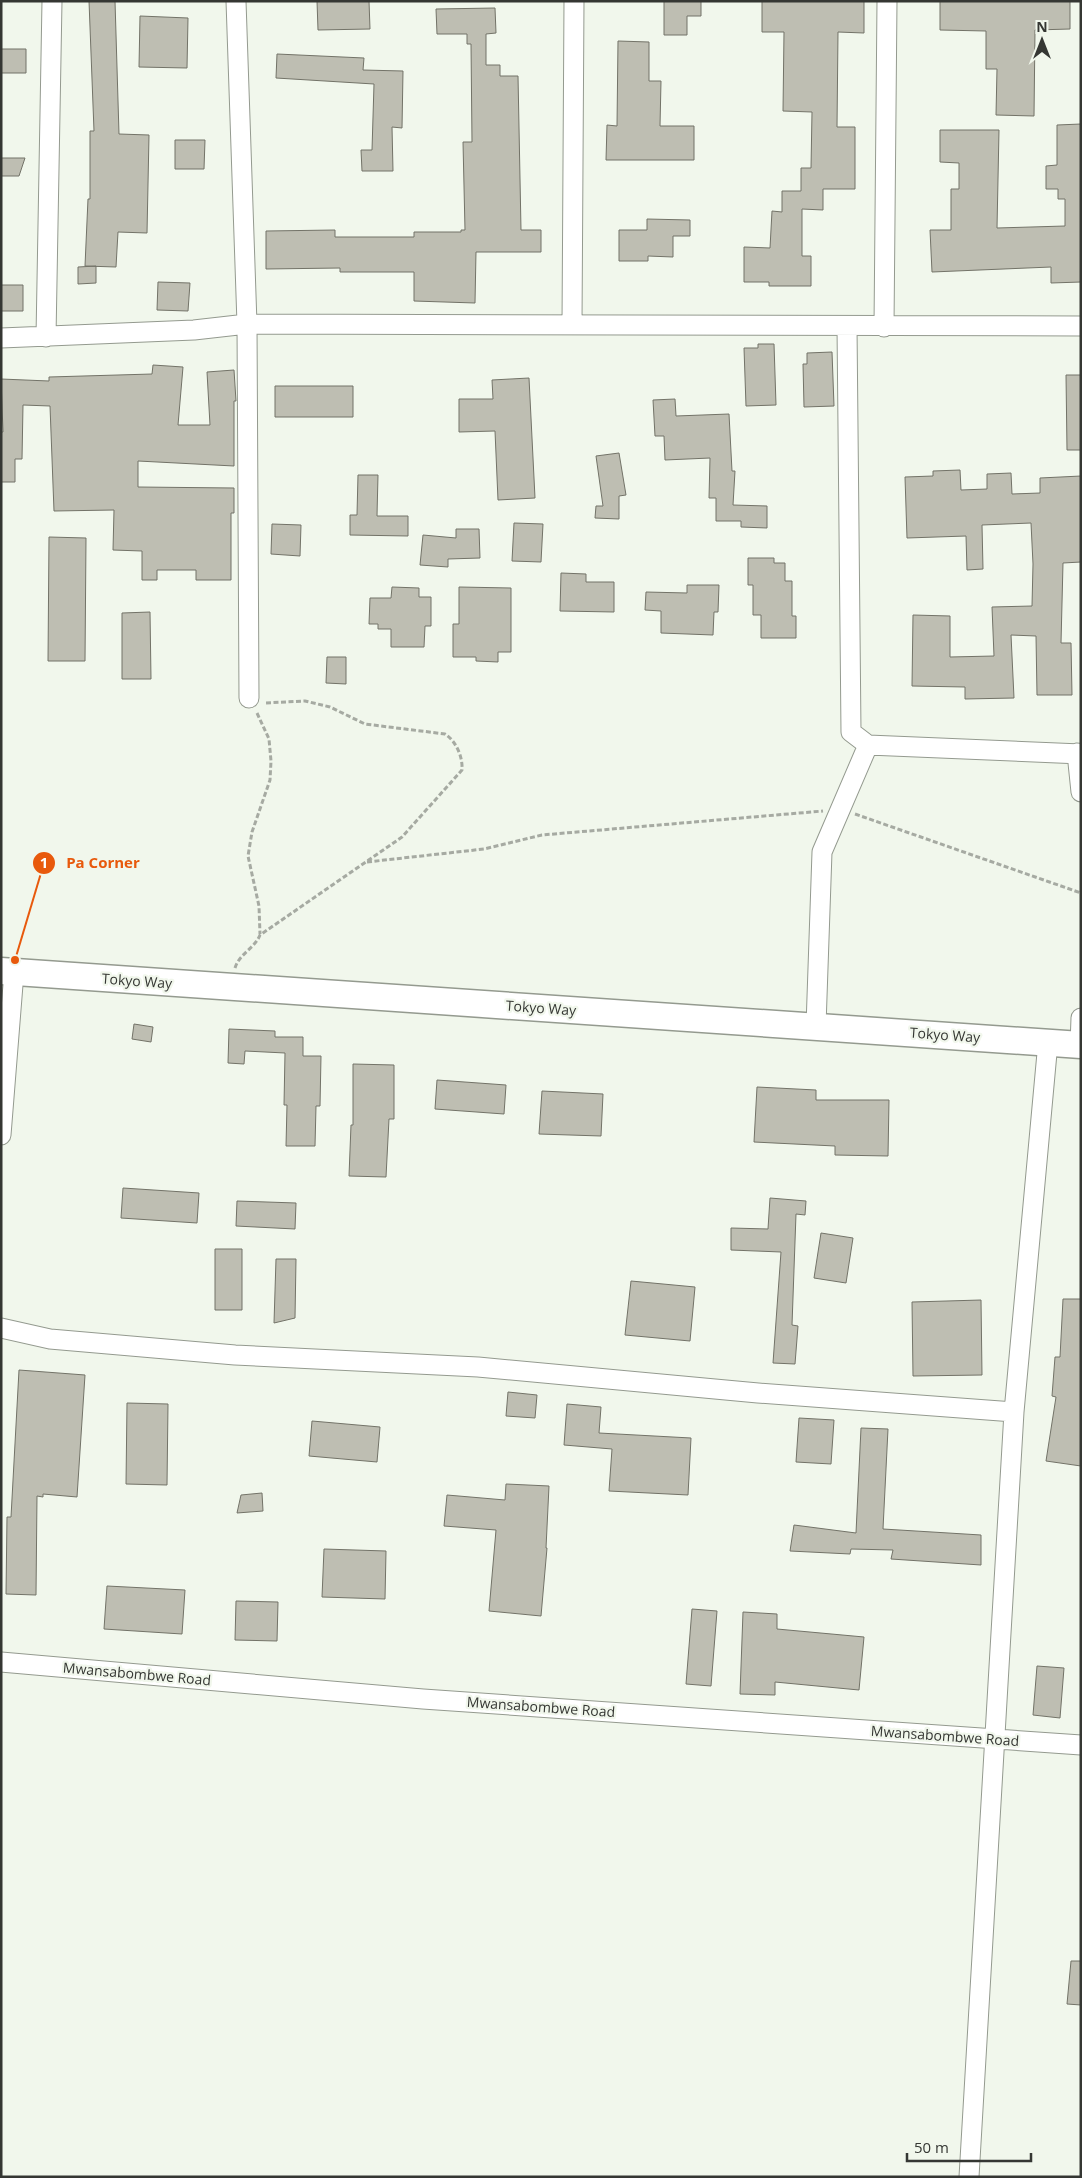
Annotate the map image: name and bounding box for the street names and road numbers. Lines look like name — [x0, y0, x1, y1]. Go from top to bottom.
street label: Tokyo Way — [101, 969, 174, 992]
street label: Tokyo Way — [505, 996, 578, 1019]
street label: Tokyo Way — [909, 1023, 982, 1046]
street label: Mwansabombwe Road — [62, 1658, 212, 1689]
street label: Mwansabombwe Road — [466, 1692, 616, 1721]
street label: Mwansabombwe Road — [870, 1721, 1020, 1750]

